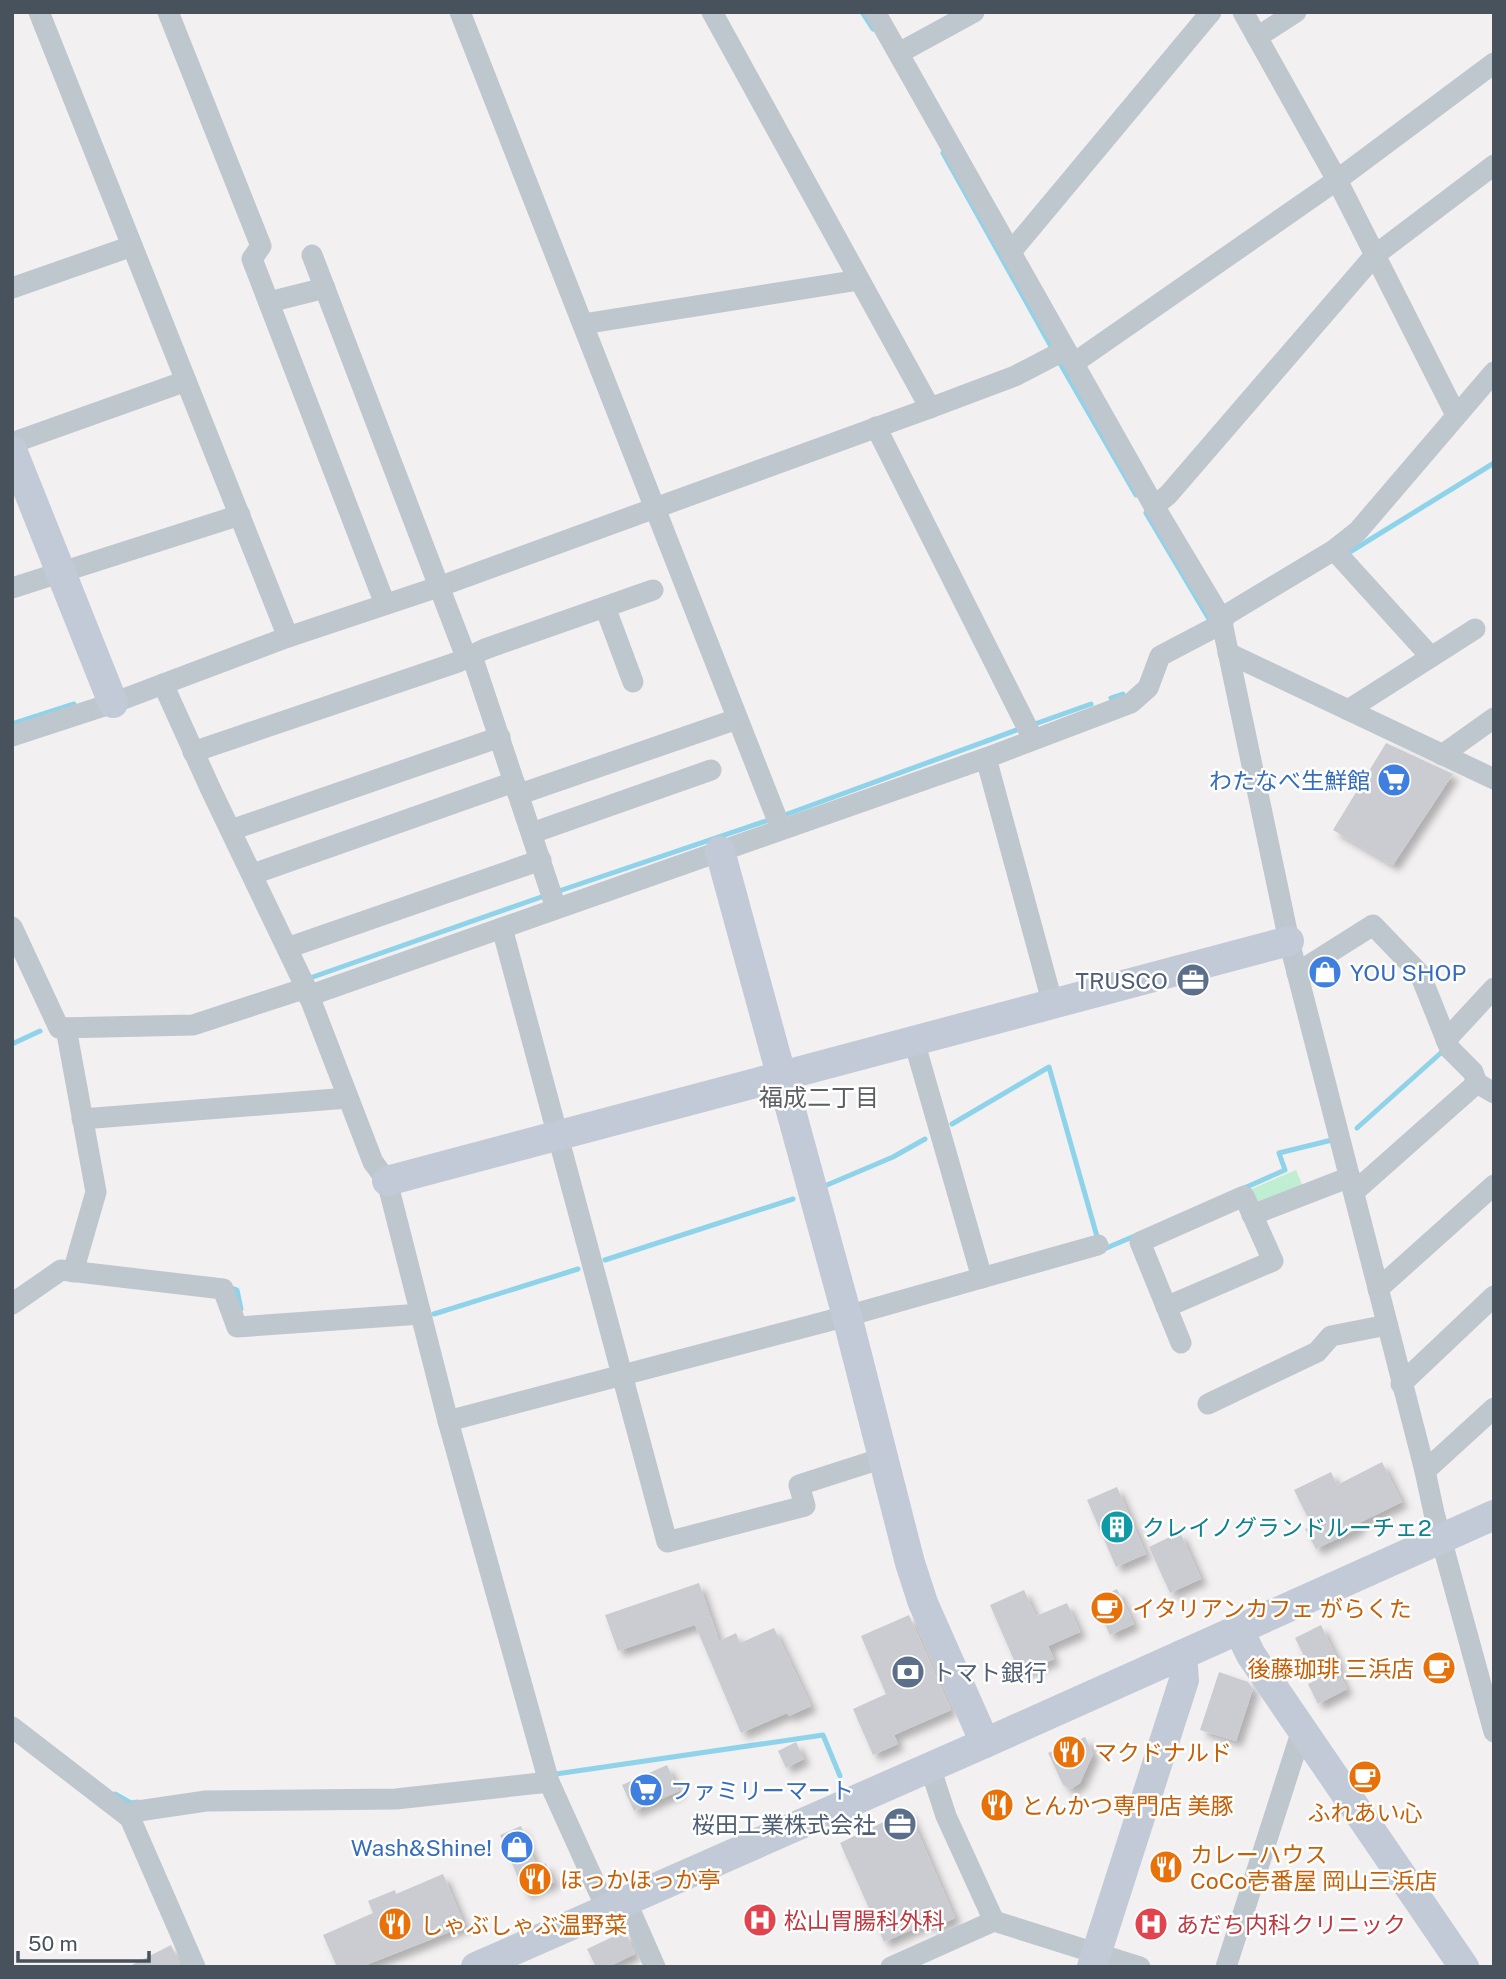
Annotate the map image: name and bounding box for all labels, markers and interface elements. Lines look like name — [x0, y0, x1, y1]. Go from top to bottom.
supermarket icon: わたなべ生鮮館 — [1375, 761, 1413, 799]
place label: わたなべ生鮮館 — [1209, 767, 1370, 794]
shop icon: YOU SHOP — [1306, 953, 1344, 991]
place label: YOU SHOP — [1350, 959, 1466, 986]
office icon: TRUSCO — [1174, 961, 1212, 999]
place label: TRUSCO — [1075, 967, 1168, 994]
district label: 福成二丁目 — [759, 1083, 879, 1111]
building icon: クレイノグランドルーチェ2 — [1098, 1508, 1136, 1546]
place label: クレイノグランドルーチェ2 — [1142, 1514, 1432, 1541]
cafe icon: イタリアンカフェ がらくた — [1088, 1589, 1126, 1627]
place label: イタリアンカフェ がらくた — [1132, 1595, 1412, 1622]
cafe icon: 後藤珈琲 三浜店 — [1420, 1649, 1458, 1687]
bank icon: トマト銀行 — [889, 1653, 927, 1691]
place label: 後藤珈琲 三浜店 — [1247, 1655, 1414, 1682]
place label: トマト銀行 — [932, 1659, 1047, 1686]
restaurant icon: マクドナルド — [1050, 1733, 1088, 1771]
place label: マクドナルド — [1094, 1739, 1232, 1766]
cafe icon: ふれあい心 — [1346, 1758, 1384, 1796]
supermarket icon: ファミリーマート — [627, 1771, 665, 1809]
place label: ファミリーマート — [670, 1777, 854, 1804]
restaurant icon: とんかつ専門店 美豚 — [978, 1786, 1016, 1824]
place label: とんかつ専門店 美豚 — [1021, 1792, 1234, 1819]
place label: ふれあい心 — [1308, 1799, 1423, 1826]
office icon: 桜田工業株式会社 — [881, 1805, 919, 1843]
place label: 桜田工業株式会社 — [692, 1811, 876, 1838]
shop icon: Wash&Shine! — [498, 1828, 536, 1866]
place label: Wash&Shine! — [351, 1834, 492, 1861]
place label: カレーハウス CoCo壱番屋 岡山三浜店 — [1190, 1841, 1437, 1894]
restaurant icon: カレーハウス CoCo壱番屋 岡山三浜店 — [1147, 1848, 1185, 1886]
restaurant icon: ほっかほっか亭 — [516, 1860, 554, 1898]
place label: ほっかほっか亭 — [560, 1866, 721, 1893]
hospital icon: 松山胃腸科外科 — [741, 1901, 779, 1939]
restaurant icon: しゃぶしゃぶ温野菜 — [376, 1905, 414, 1943]
hospital icon: あだち内科クリニック — [1132, 1905, 1170, 1943]
place label: 松山胃腸科外科 — [784, 1907, 945, 1934]
place label: しゃぶしゃぶ温野菜 — [420, 1911, 627, 1938]
place label: あだち内科クリニック — [1176, 1911, 1406, 1938]
scale bar — [18, 1920, 149, 1964]
text: 50 m — [28, 1931, 78, 1956]

